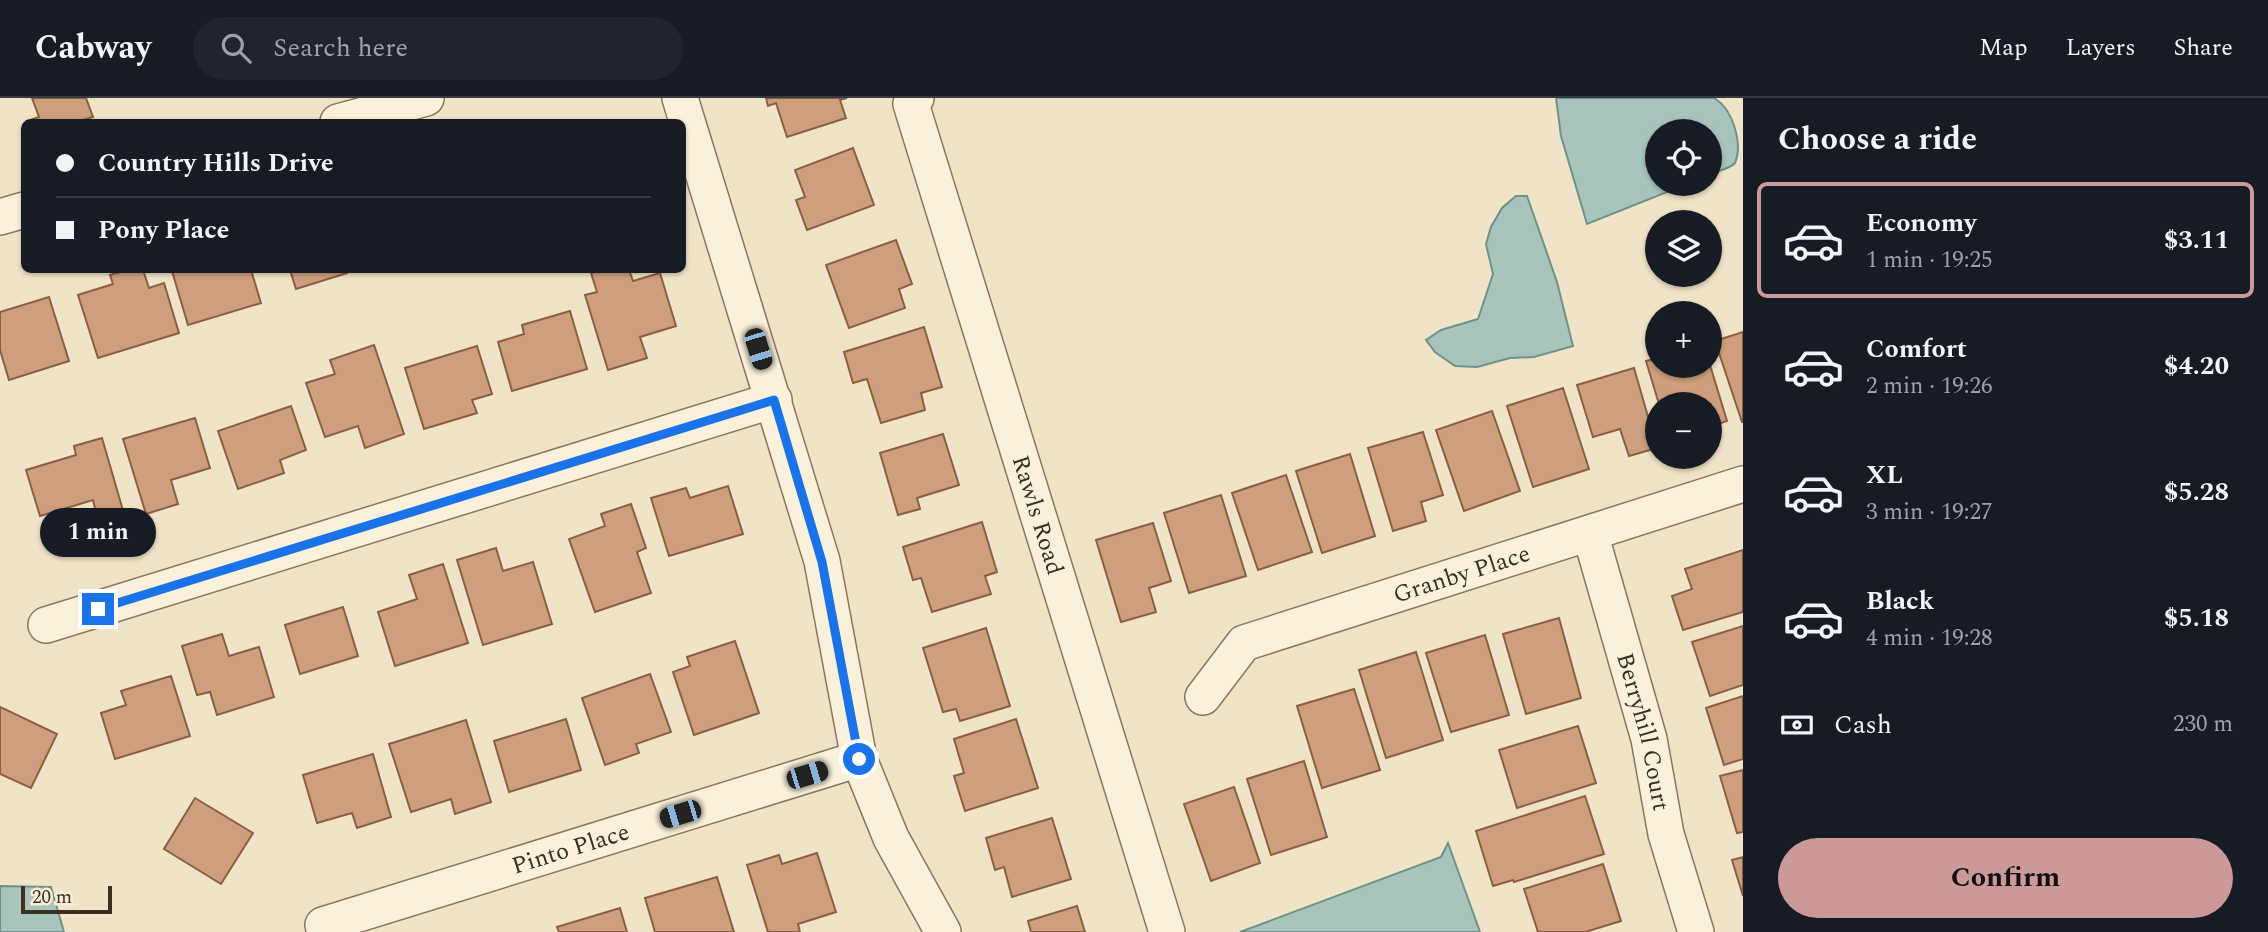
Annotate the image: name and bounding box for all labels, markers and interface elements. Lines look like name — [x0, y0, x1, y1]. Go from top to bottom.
search box — [193, 17, 683, 80]
text: Cabway — [35, 23, 151, 73]
text: Search here — [273, 28, 408, 68]
icon: search — [217, 29, 255, 67]
text: Map — [1979, 30, 2028, 66]
text: Layers — [2066, 30, 2136, 66]
text: Share — [2174, 30, 2233, 66]
text: Choose a ride — [1778, 115, 1977, 164]
map controls — [1645, 119, 1722, 469]
button: locate — [1645, 119, 1722, 196]
text: Country Hills Drive — [98, 143, 334, 183]
text: Economy — [1866, 203, 1976, 243]
icon: car — [1782, 209, 1845, 272]
text: Pony Place — [98, 210, 229, 250]
button: layers — [1645, 210, 1722, 287]
text: $3.11 — [2164, 220, 2229, 260]
text: 1 min · 19:25 — [1866, 243, 1993, 278]
button: + — [1645, 301, 1722, 378]
car — [742, 326, 775, 372]
text: Comfort — [1866, 329, 1967, 369]
icon: car — [1782, 335, 1845, 398]
text: $4.20 — [2164, 346, 2229, 386]
text: 2 min · 19:26 — [1866, 369, 1993, 404]
button: − — [1645, 392, 1722, 469]
street label: Rawls Road — [1002, 451, 1073, 580]
text: XL — [1866, 455, 1903, 495]
icon: car — [1782, 461, 1845, 524]
text: $5.28 — [2164, 472, 2229, 512]
text: 3 min · 19:27 — [1866, 495, 1993, 530]
callout: 1 min — [40, 508, 156, 556]
text: 1 min — [67, 515, 129, 550]
street label: Granby Place — [1389, 536, 1535, 613]
text: Black — [1866, 581, 1934, 621]
icon: car — [1782, 587, 1845, 650]
route end — [82, 593, 114, 625]
text: $5.18 — [2164, 598, 2229, 638]
text: 4 min · 19:28 — [1866, 621, 1993, 656]
street label: Berryhill Court — [1606, 649, 1679, 814]
text: Cash — [1834, 705, 1892, 745]
icon: cash — [1778, 706, 1816, 744]
text: 230 m — [2173, 707, 2233, 742]
route start — [843, 743, 875, 775]
car — [784, 759, 831, 791]
car — [657, 798, 704, 830]
street label: Pinto Place — [507, 814, 634, 885]
button: Confirm — [1778, 838, 2233, 918]
scale bar — [21, 883, 112, 915]
text: 20 m — [32, 883, 72, 912]

